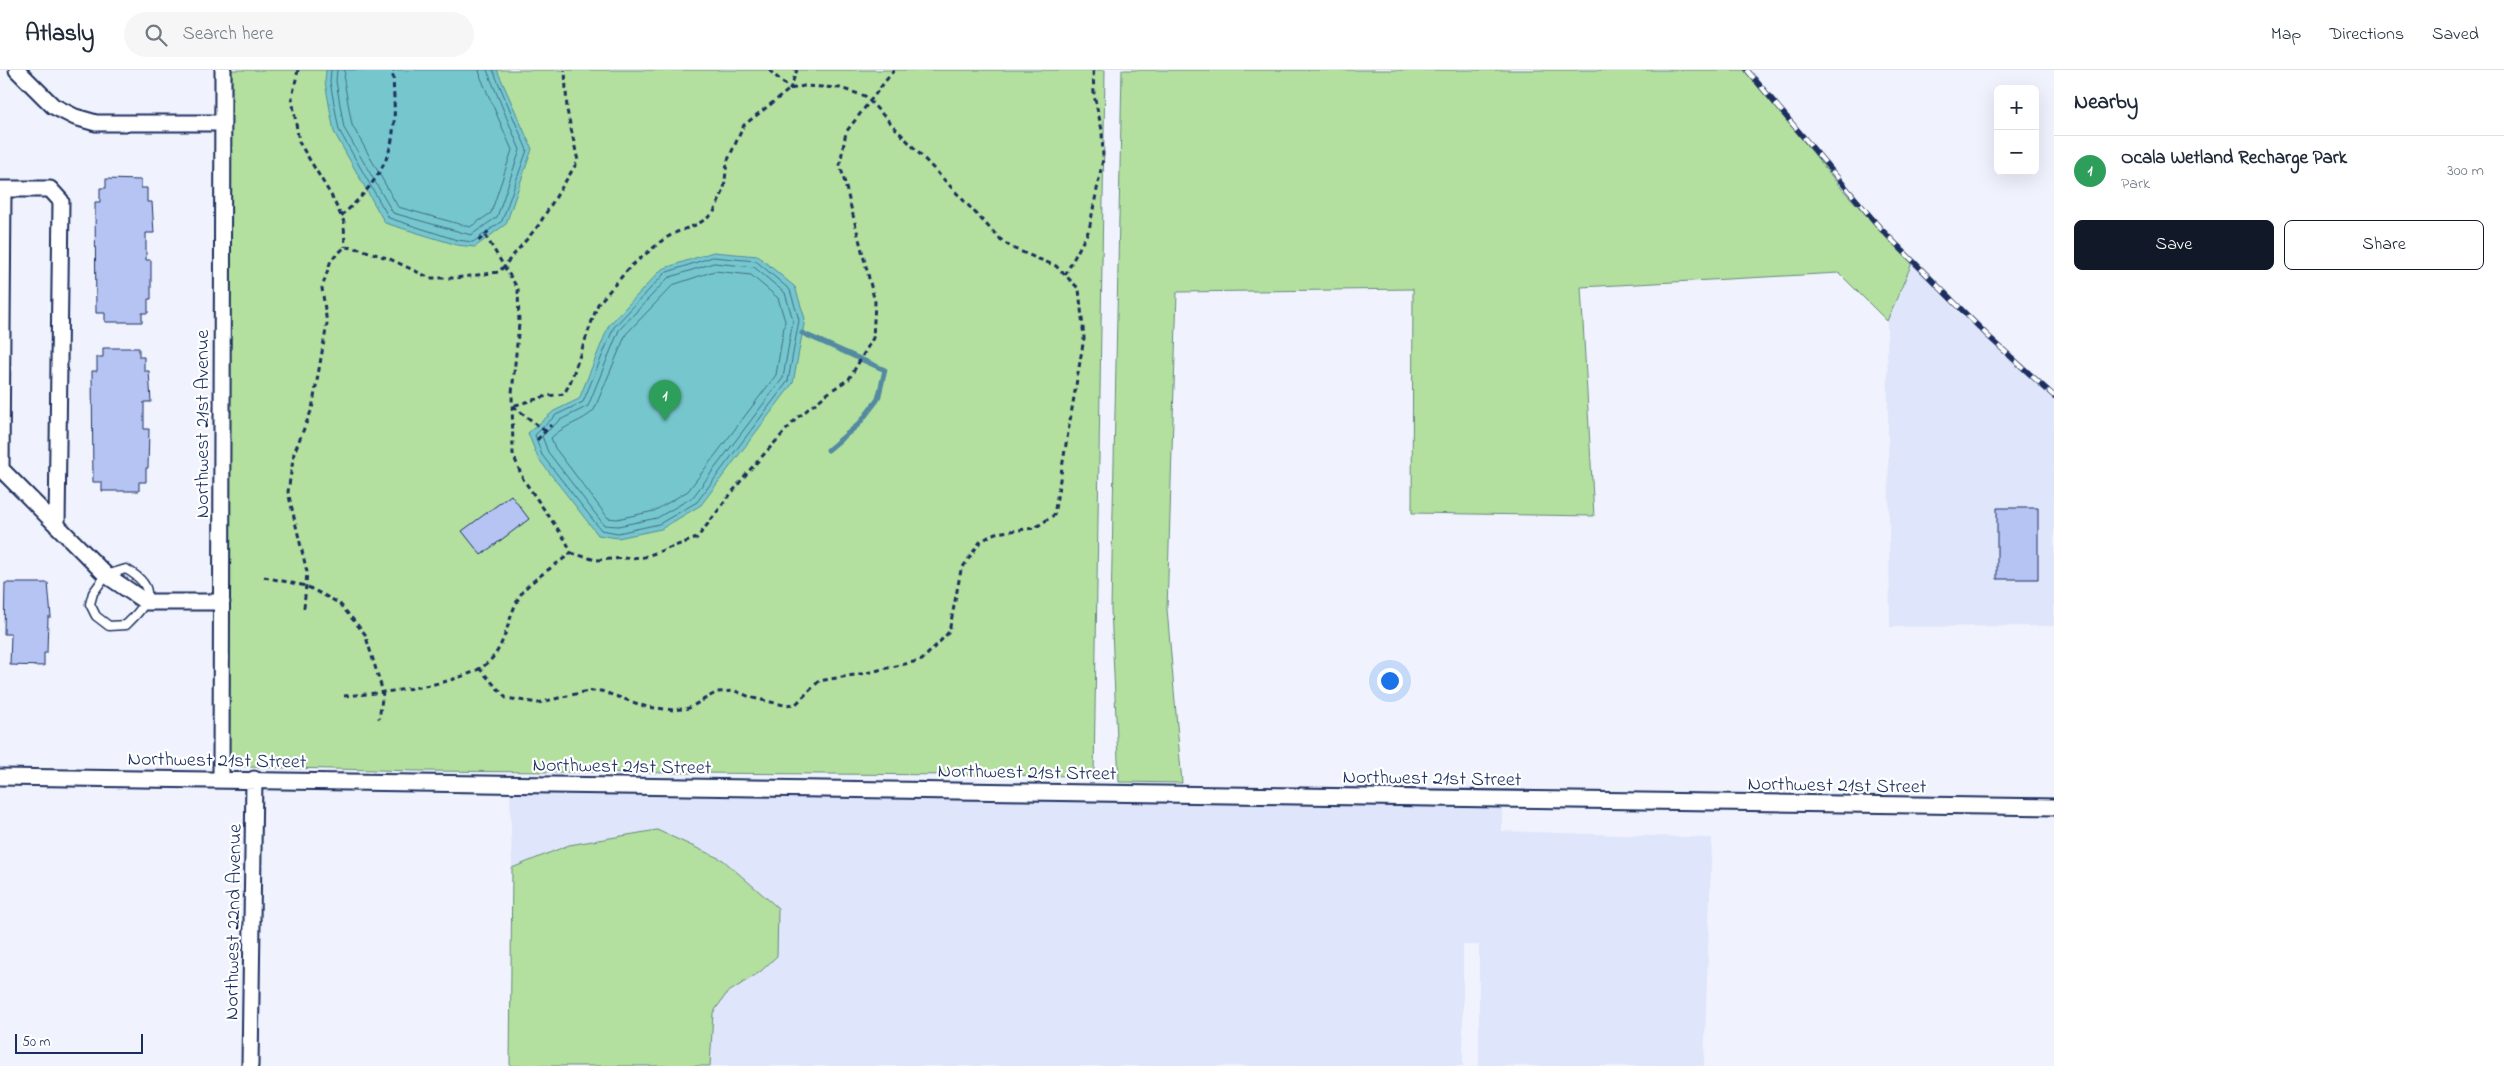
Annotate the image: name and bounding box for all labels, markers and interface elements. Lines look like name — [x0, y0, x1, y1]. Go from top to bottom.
search box — [124, 12, 474, 57]
text: Atlasly — [25, 17, 94, 52]
icon: search — [142, 21, 170, 49]
text: Search here — [182, 21, 273, 48]
text: Map — [2271, 22, 2301, 48]
text: Directions — [2329, 22, 2404, 48]
text: Saved — [2432, 22, 2479, 48]
map controls — [1994, 85, 2039, 175]
button: + — [1994, 85, 2039, 130]
text: Nearby — [2074, 88, 2138, 118]
button: − — [1994, 130, 2039, 175]
text: Ocala Wetland Recharge Park — [2121, 145, 2347, 172]
text: 1 — [2087, 159, 2093, 183]
text: 300 m — [2447, 159, 2484, 183]
text: Park — [2121, 172, 2150, 196]
button: Save — [2074, 220, 2274, 270]
button: Share — [2284, 220, 2484, 270]
street label: Northwest 21st Avenue — [189, 330, 218, 518]
pin: 1 — [649, 380, 681, 421]
your location — [1377, 668, 1403, 694]
street label: Northwest 21st Street — [127, 745, 307, 778]
street label: Northwest 21st Street — [532, 751, 712, 784]
street label: Northwest 21st Street — [937, 757, 1117, 790]
street label: Northwest 21st Street — [1342, 763, 1522, 796]
street label: Northwest 21st Street — [1747, 770, 1927, 803]
street label: Northwest 22nd Avenue — [218, 824, 251, 1020]
scale bar — [15, 1031, 142, 1054]
text: 50 m — [22, 1032, 50, 1053]

